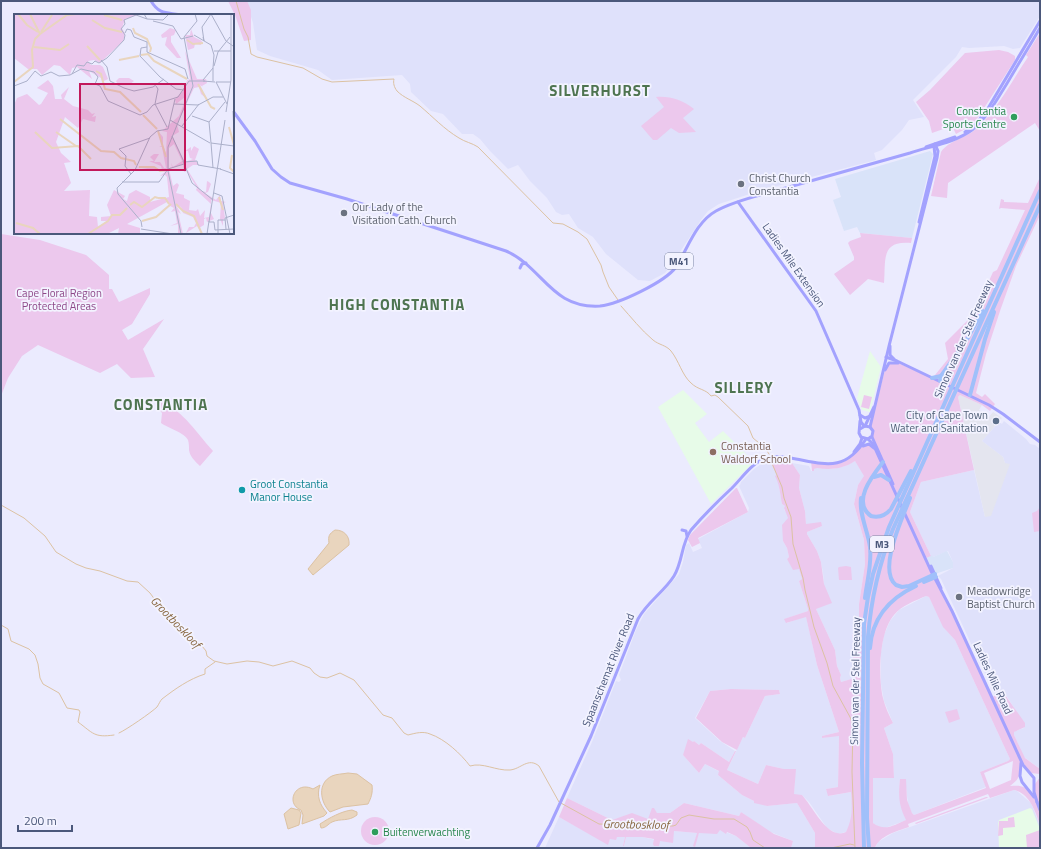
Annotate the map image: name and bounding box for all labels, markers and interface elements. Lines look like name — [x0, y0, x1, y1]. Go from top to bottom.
inset map — [14, 14, 234, 234]
district label: SILVERHURST — [549, 79, 651, 102]
place label: Constantia Sports Centre — [943, 103, 1006, 132]
marker: Constantia Sports Centre — [1009, 112, 1019, 122]
place label: Christ Church Constantia — [749, 170, 811, 199]
marker: Christ Church Constantia — [736, 179, 746, 189]
place label: Our Lady of the Visitation Cath. Church — [352, 199, 456, 228]
marker: Our Lady of the Visitation Cath. Church — [339, 208, 349, 218]
street label: Ladies Mile Extension — [759, 219, 829, 311]
road number: M41 — [665, 253, 693, 269]
street label: Simon van der Stel Freeway — [930, 277, 997, 401]
park label: Cape Floral Region Protected Areas — [16, 285, 102, 314]
district label: HIGH CONSTANTIA — [329, 293, 465, 316]
district label: SILLERY — [714, 376, 774, 399]
district label: CONSTANTIA — [114, 393, 208, 416]
place label: City of Cape Town Water and Sanitation — [890, 407, 988, 436]
marker: City of Cape Town Water and Sanitation — [991, 416, 1001, 426]
place label: Constantia Waldorf School — [721, 438, 791, 467]
marker: Constantia Waldorf School — [708, 447, 718, 457]
place label: Groot Constantia Manor House — [250, 476, 329, 505]
marker: Groot Constantia Manor House — [237, 485, 247, 495]
road number: M3 — [870, 536, 894, 552]
place label: Meadowridge Baptist Church — [967, 583, 1035, 612]
water label: Grootboskloof — [146, 591, 208, 654]
marker: Meadowridge Baptist Church — [954, 592, 964, 602]
street label: Spaanschemat River Road — [578, 611, 638, 729]
street label: Simon van der Stel Freeway — [846, 616, 864, 745]
street label: Ladies Mile Road — [969, 639, 1017, 717]
scale bar — [18, 807, 72, 833]
text: 200 m — [24, 811, 57, 830]
water label: Grootboskloof — [603, 814, 672, 834]
place label: Buitenverwachting — [383, 824, 471, 840]
marker: Buitenverwachting — [370, 827, 380, 837]

